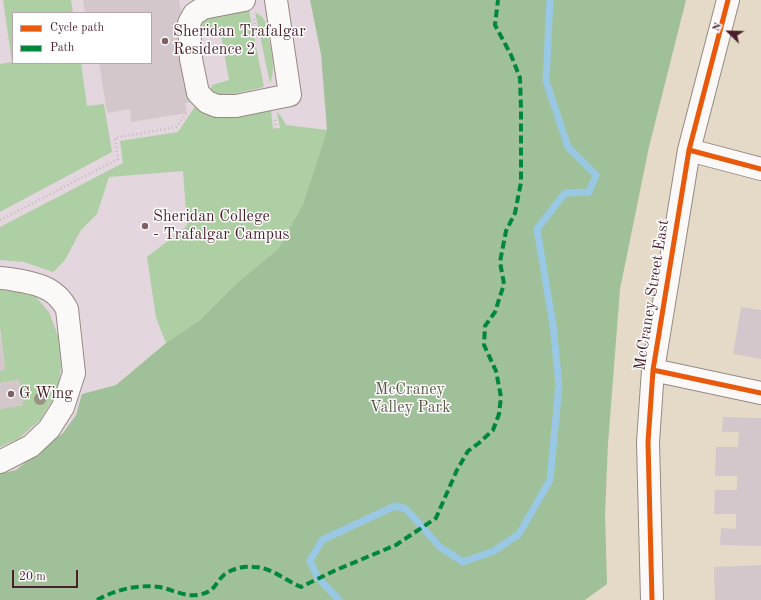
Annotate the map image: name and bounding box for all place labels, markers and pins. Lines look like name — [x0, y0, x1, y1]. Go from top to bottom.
place label: Sheridan Trafalgar Residence 2 — [173, 22, 306, 60]
marker: Sheridan Trafalgar Residence 2 — [160, 36, 170, 46]
place label: Sheridan College - Trafalgar Campus — [153, 207, 289, 245]
marker: Sheridan College - Trafalgar Campus — [140, 221, 150, 231]
place label: G Wing — [19, 384, 73, 404]
marker: G Wing — [6, 389, 16, 399]

